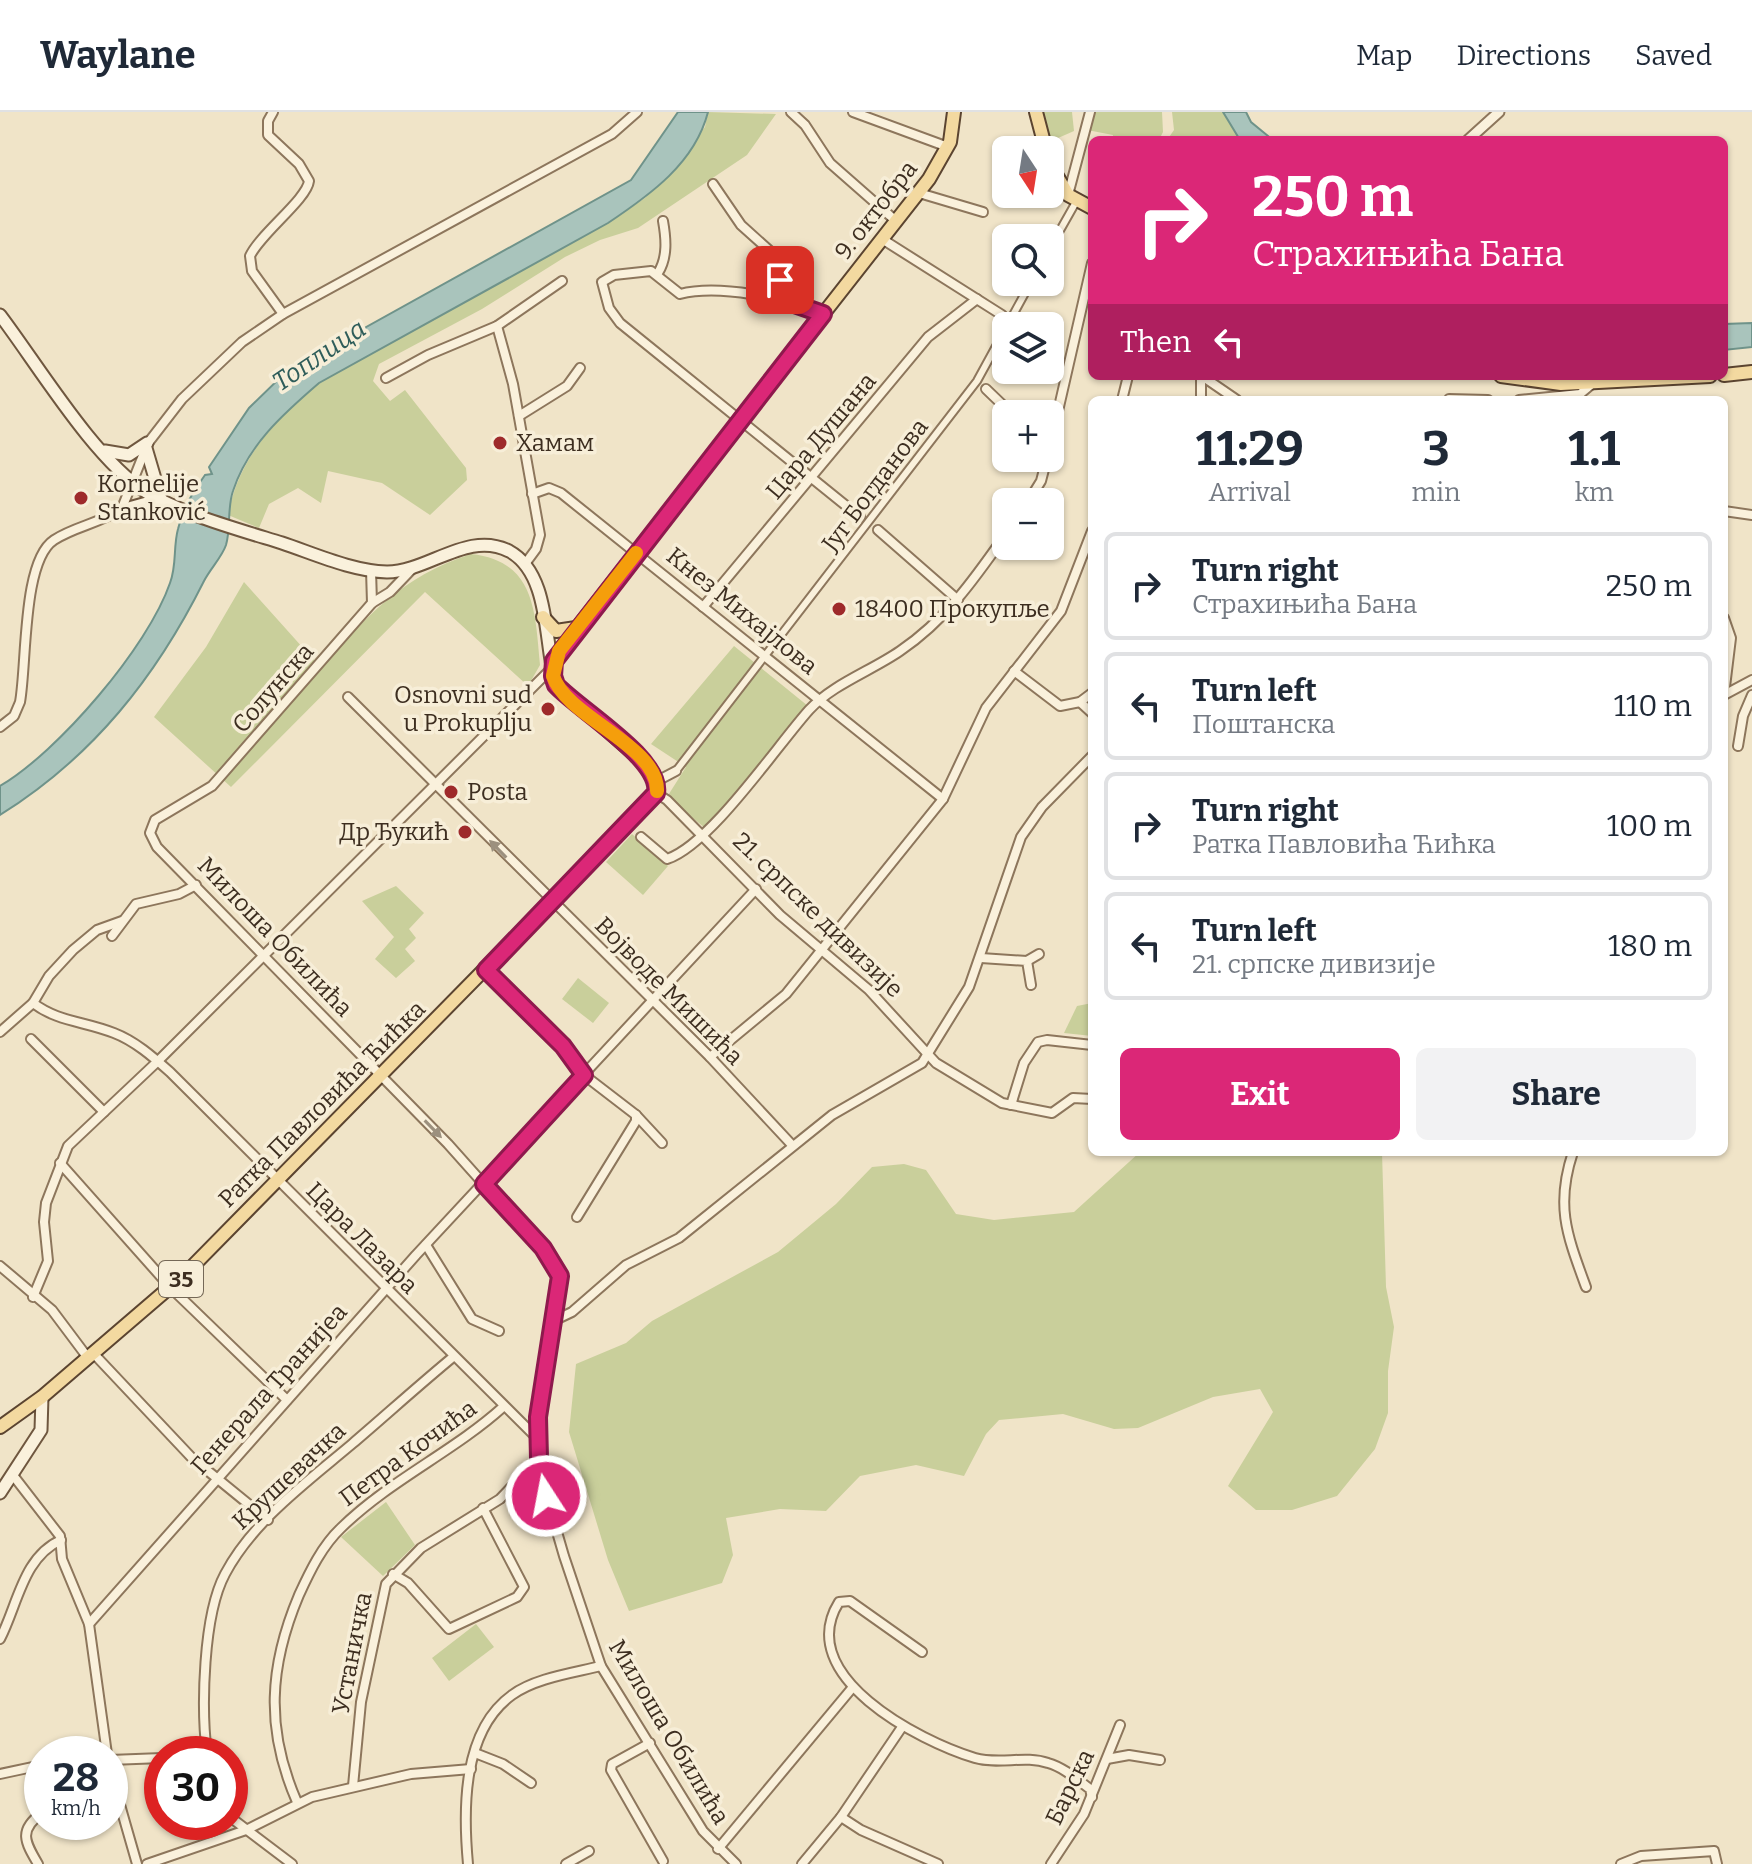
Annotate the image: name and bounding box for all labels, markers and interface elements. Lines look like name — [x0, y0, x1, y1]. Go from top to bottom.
text: Waylane — [40, 32, 196, 78]
text: Map — [1356, 39, 1412, 72]
text: Directions — [1456, 39, 1591, 72]
text: Saved — [1635, 39, 1712, 72]
north arrow — [992, 136, 1064, 208]
map controls — [992, 136, 1064, 560]
street label: 9. октобра — [829, 155, 923, 265]
text: 250 m — [1252, 164, 1413, 231]
icon: right — [1120, 168, 1224, 272]
button: search — [992, 224, 1064, 296]
text: Страхињића Бана — [1252, 232, 1564, 276]
pin — [746, 246, 814, 314]
icon: arrive — [758, 258, 802, 302]
button: layers — [992, 312, 1064, 384]
water label: Топлица — [267, 313, 372, 398]
icon: left — [1207, 320, 1251, 364]
text: Then — [1120, 324, 1191, 360]
street label: Цара Душана — [760, 367, 882, 505]
button: + — [992, 400, 1064, 472]
street label: Југ Богданова — [815, 413, 934, 558]
text: 11:29 — [1196, 420, 1304, 478]
text: 3 — [1422, 420, 1450, 478]
text: 1.1 — [1568, 420, 1620, 478]
place label: Хамам — [516, 429, 594, 457]
marker: Хамам — [491, 434, 509, 452]
place label: Kornelije Stanković — [97, 470, 206, 526]
text: Arrival — [1209, 477, 1291, 508]
text: min — [1412, 477, 1461, 508]
text: km — [1575, 477, 1614, 508]
button: − — [992, 488, 1064, 560]
marker: Kornelije Stanković — [72, 489, 90, 507]
street label: Кнез Михајлова — [661, 542, 823, 680]
text: Turn right — [1192, 553, 1339, 589]
icon: right — [1124, 564, 1168, 608]
text: 250 m — [1606, 568, 1692, 604]
text: Страхињића Бана — [1192, 589, 1417, 620]
place label: 18400 Прокупље — [855, 595, 1050, 623]
marker: 18400 Прокупље — [830, 600, 848, 618]
street label: Солунска — [227, 638, 319, 738]
text: Turn left — [1192, 673, 1317, 709]
place label: Osnovni sud u Prokuplju — [394, 681, 532, 737]
icon: left — [1124, 684, 1168, 728]
text: 110 m — [1614, 688, 1692, 724]
marker: Osnovni sud u Prokuplju — [539, 700, 557, 718]
text: Поштанска — [1192, 709, 1335, 740]
place label: Posta — [467, 778, 528, 806]
marker: Posta — [442, 783, 460, 801]
text: Turn right — [1192, 793, 1339, 829]
icon: right — [1124, 804, 1168, 848]
text: 100 m — [1607, 808, 1692, 844]
place label: Др Ђукић — [339, 818, 449, 846]
marker: Др Ђукић — [456, 823, 474, 841]
street label: 21. српске дивизије — [727, 827, 909, 1003]
text: Ратка Павловића Ћићка — [1192, 829, 1496, 860]
one-way arrow — [489, 840, 507, 859]
street label: Милоша Обилића — [192, 852, 358, 1022]
street label: Војводе Мишића — [589, 911, 749, 1071]
text: Turn left — [1192, 913, 1317, 949]
icon: left — [1124, 924, 1168, 968]
text: 180 m — [1608, 928, 1692, 964]
text: 21. српске дивизије — [1192, 949, 1436, 980]
street label: Ратка Павловића Ћићка — [213, 995, 431, 1213]
button: Exit — [1120, 1048, 1400, 1140]
button: Share — [1416, 1048, 1696, 1140]
one-way arrow — [423, 1119, 442, 1138]
street label: Цара Лазара — [301, 1177, 423, 1299]
road number: 35 — [159, 1261, 203, 1297]
street label: Генерала Транијеа — [185, 1298, 353, 1480]
street label: Петра Кочића — [334, 1394, 482, 1512]
street label: Крушевачка — [227, 1417, 351, 1535]
position arrow — [504, 1454, 588, 1538]
street label: Устаничка — [326, 1590, 378, 1716]
street label: Милоша Обилића — [603, 1635, 735, 1829]
speed limit sign: 30 — [144, 1736, 248, 1840]
street label: Барска — [1040, 1745, 1100, 1829]
text: 28 — [53, 1754, 99, 1802]
text: km/h — [51, 1796, 101, 1820]

